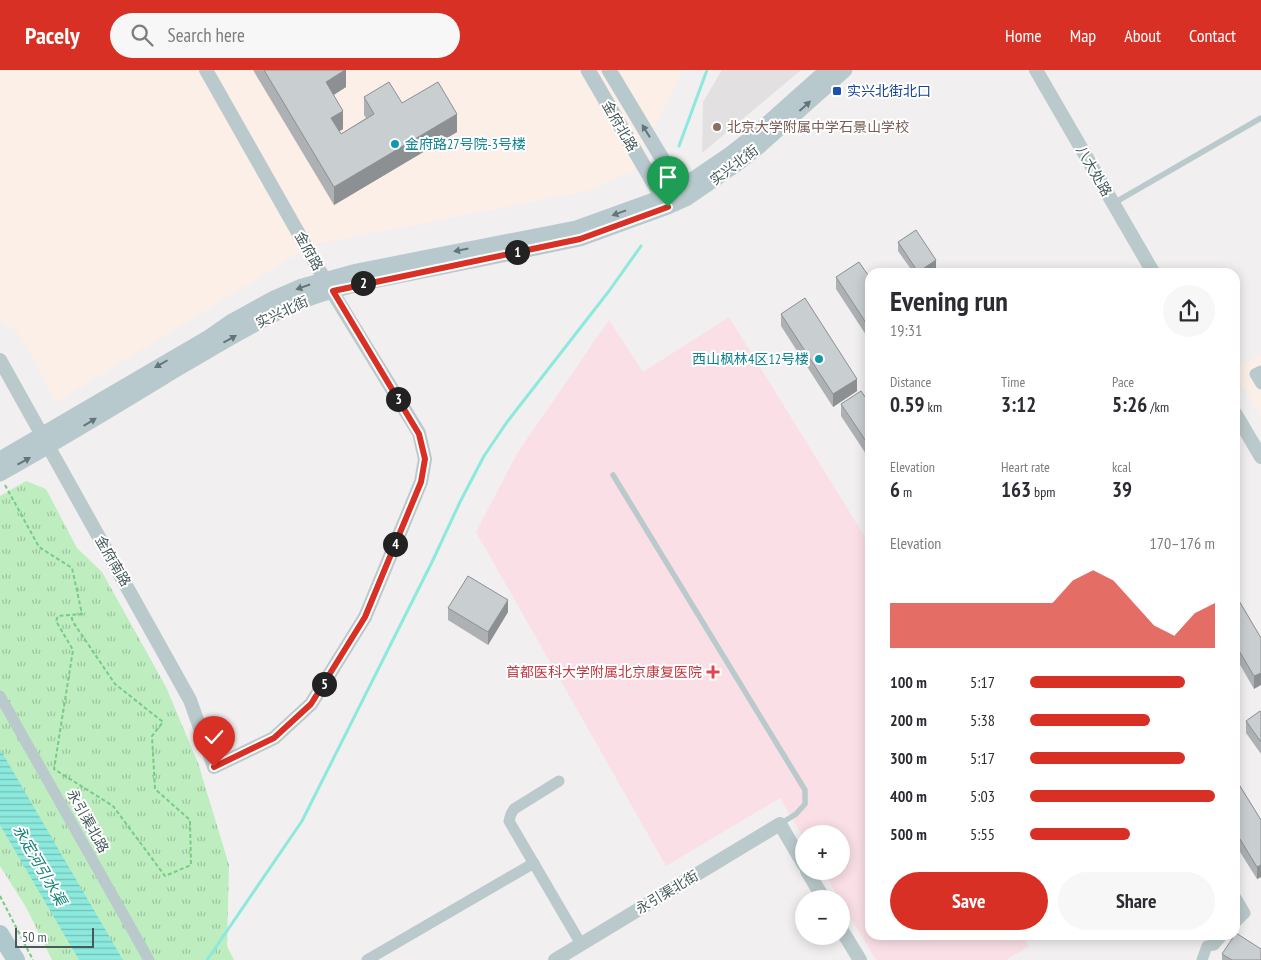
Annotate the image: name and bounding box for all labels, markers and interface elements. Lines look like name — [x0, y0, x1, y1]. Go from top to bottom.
search box — [110, 13, 460, 58]
text: Pacely — [25, 20, 80, 51]
icon: search — [128, 21, 156, 49]
text: Search here — [168, 23, 245, 47]
text: Home — [1005, 24, 1042, 47]
text: Map — [1070, 24, 1096, 47]
text: About — [1124, 24, 1161, 47]
text: Contact — [1189, 24, 1236, 47]
place label: 实兴北街北口 — [847, 82, 931, 100]
marker: 实兴北街北口 — [831, 85, 843, 97]
street label: 金府北路 — [598, 97, 642, 155]
one-way arrow — [798, 100, 810, 112]
place label: 北京大学附属中学石景山学校 — [727, 118, 909, 136]
marker: 北京大学附属中学石景山学校 — [711, 121, 723, 133]
one-way arrow — [642, 124, 651, 137]
place label: 金府路27号院-3号楼 — [405, 135, 526, 153]
marker: 金府路27号院-3号楼 — [389, 138, 401, 150]
street label: 实兴北街 — [706, 141, 762, 189]
street label: 八大处路 — [1072, 142, 1116, 200]
pin — [647, 156, 689, 207]
icon: arrive — [654, 163, 682, 191]
one-way arrow — [611, 209, 626, 217]
street label: 金府路 — [291, 228, 327, 274]
pin: 1 — [504, 240, 530, 264]
text: 1 — [514, 243, 521, 261]
one-way arrow — [454, 246, 469, 254]
pin: 2 — [350, 270, 376, 296]
text: 2 — [360, 274, 367, 292]
text: Evening run — [890, 282, 1008, 319]
one-way arrow — [295, 283, 310, 291]
button: share — [1163, 285, 1215, 337]
street label: 实兴北街 — [253, 292, 311, 332]
text: 19:31 — [890, 320, 922, 340]
one-way arrow — [223, 334, 236, 343]
place label: 西山枫林4区12号楼 — [692, 350, 809, 368]
marker: 西山枫林4区12号楼 — [813, 353, 825, 365]
one-way arrow — [154, 360, 168, 369]
text: Distance — [890, 373, 931, 391]
text: Time — [1001, 373, 1025, 391]
text: Pace — [1112, 373, 1134, 391]
pin: 3 — [386, 386, 410, 412]
text: 3 — [395, 390, 402, 408]
text: 0.59 — [890, 391, 925, 418]
text: 3:12 — [1001, 391, 1036, 418]
text: 5:26 — [1112, 391, 1147, 418]
text: km — [925, 398, 942, 416]
text: /km — [1147, 398, 1169, 416]
one-way arrow — [84, 418, 97, 427]
one-way arrow — [17, 457, 32, 465]
text: Elevation — [890, 458, 935, 476]
text: Heart rate — [1001, 458, 1050, 476]
text: kcal — [1112, 458, 1131, 476]
text: 6 — [890, 476, 900, 503]
text: 163 — [1001, 476, 1031, 503]
text: 39 — [1112, 476, 1132, 503]
text: m — [900, 483, 912, 501]
text: bpm — [1031, 483, 1055, 501]
street label: 金府南路 — [91, 532, 135, 590]
pin: 4 — [382, 532, 408, 556]
text: Elevation — [890, 533, 941, 553]
text: 170–176 m — [1150, 533, 1215, 553]
text: 4 — [392, 535, 399, 553]
place label: 首都医科大学附属北京康复医院 — [506, 663, 702, 681]
marker: 首都医科大学附属北京康复医院 — [706, 665, 720, 679]
pin: 5 — [312, 672, 336, 696]
text: 100 m — [890, 672, 927, 692]
text: 5:17 — [970, 672, 995, 692]
text: 5 — [321, 675, 328, 693]
text: 200 m — [890, 710, 927, 730]
text: 5:38 — [970, 710, 995, 730]
pin — [193, 716, 235, 767]
icon: check — [200, 723, 228, 751]
text: 300 m — [890, 748, 927, 768]
text: 5:17 — [970, 748, 995, 768]
street label: 永引渠北路 — [63, 786, 113, 856]
text: 400 m — [890, 786, 927, 806]
text: 5:03 — [970, 786, 995, 806]
water label: 永定河引水渠 — [9, 821, 72, 910]
text: 500 m — [890, 824, 927, 844]
text: 5:55 — [970, 824, 995, 844]
map controls — [795, 825, 850, 945]
button: + — [795, 825, 850, 880]
street label: 永引渠北街 — [632, 866, 702, 918]
button: Save — [890, 872, 1048, 930]
button: Share — [1058, 872, 1215, 930]
button: − — [795, 890, 850, 945]
scale bar — [15, 925, 94, 948]
text: 50 m — [22, 928, 47, 946]

